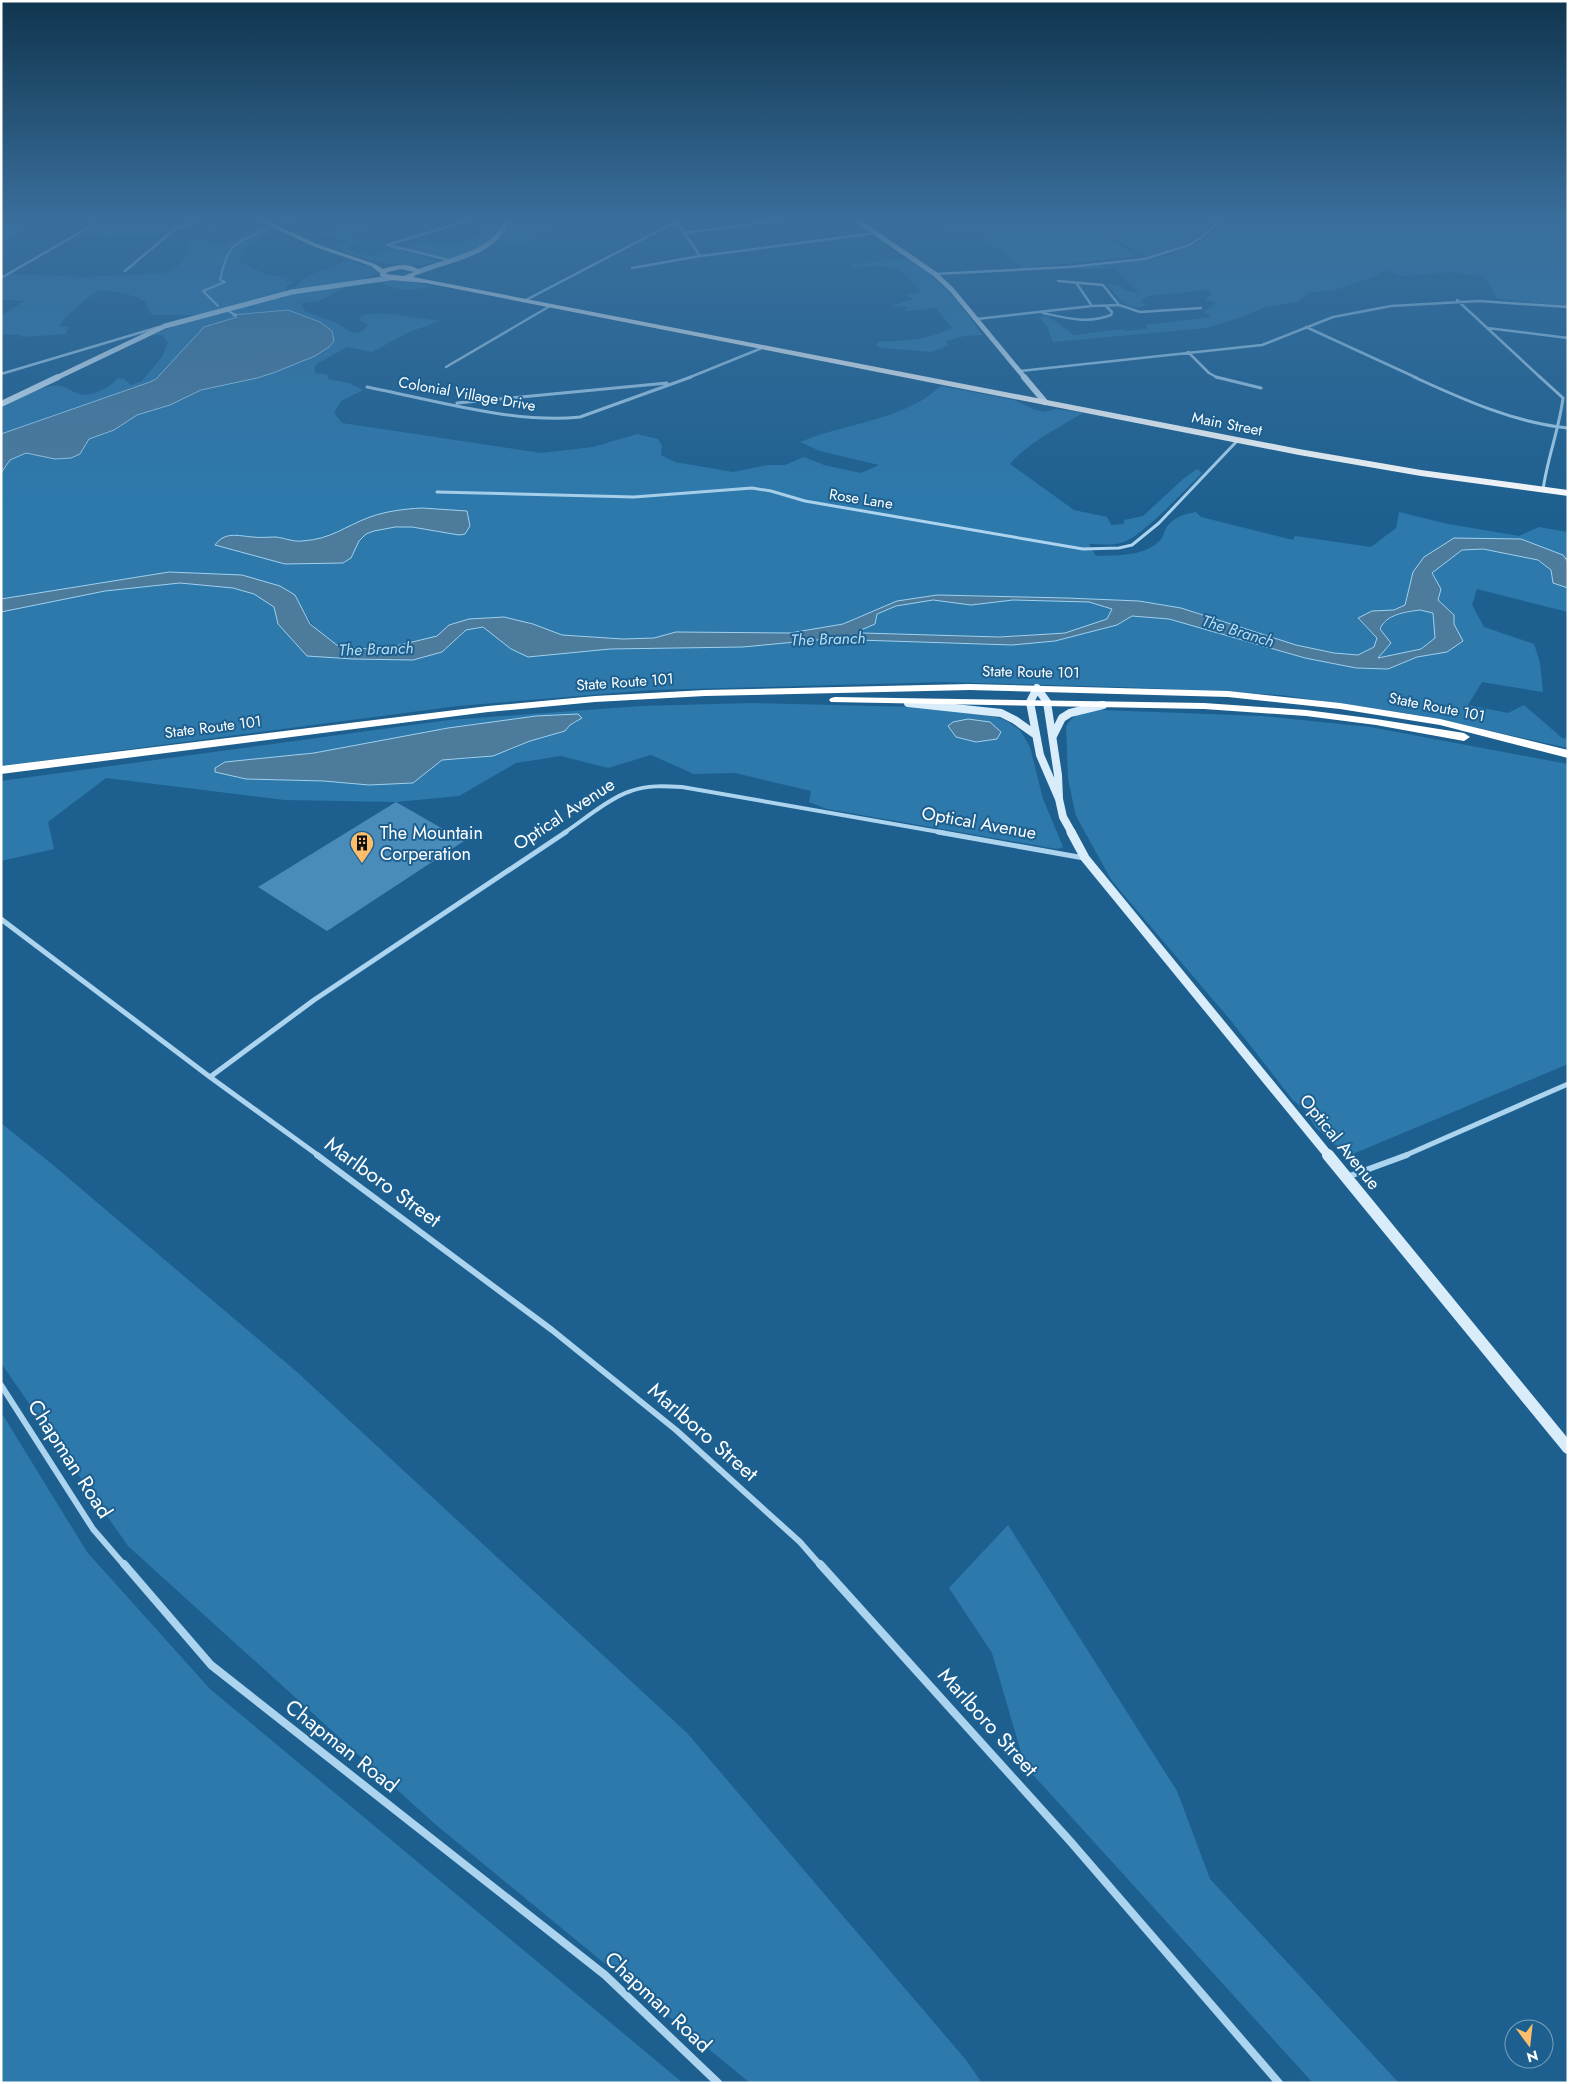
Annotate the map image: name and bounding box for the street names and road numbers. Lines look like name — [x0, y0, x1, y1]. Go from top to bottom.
street label: Colonial Village Drive — [397, 371, 538, 417]
street label: Main Street — [1190, 406, 1265, 442]
street label: Rose Lane — [827, 483, 895, 515]
street label: State Route 101 — [982, 660, 1080, 684]
street label: State Route 101 — [576, 668, 674, 696]
street label: State Route 101 — [1387, 687, 1487, 727]
street label: State Route 101 — [163, 710, 263, 744]
street label: Optical Avenue — [508, 771, 620, 857]
street label: Optical Avenue — [919, 800, 1039, 846]
street label: Optical Avenue — [1293, 1089, 1387, 1195]
street label: Marlboro Street — [319, 1130, 447, 1234]
street label: Marlboro Street — [641, 1376, 765, 1488]
street label: Chapman Road — [20, 1394, 120, 1524]
street label: Marlboro Street — [931, 1661, 1045, 1783]
street label: Chapman Road — [279, 1692, 405, 1800]
street label: Chapman Road — [598, 1944, 718, 2060]

